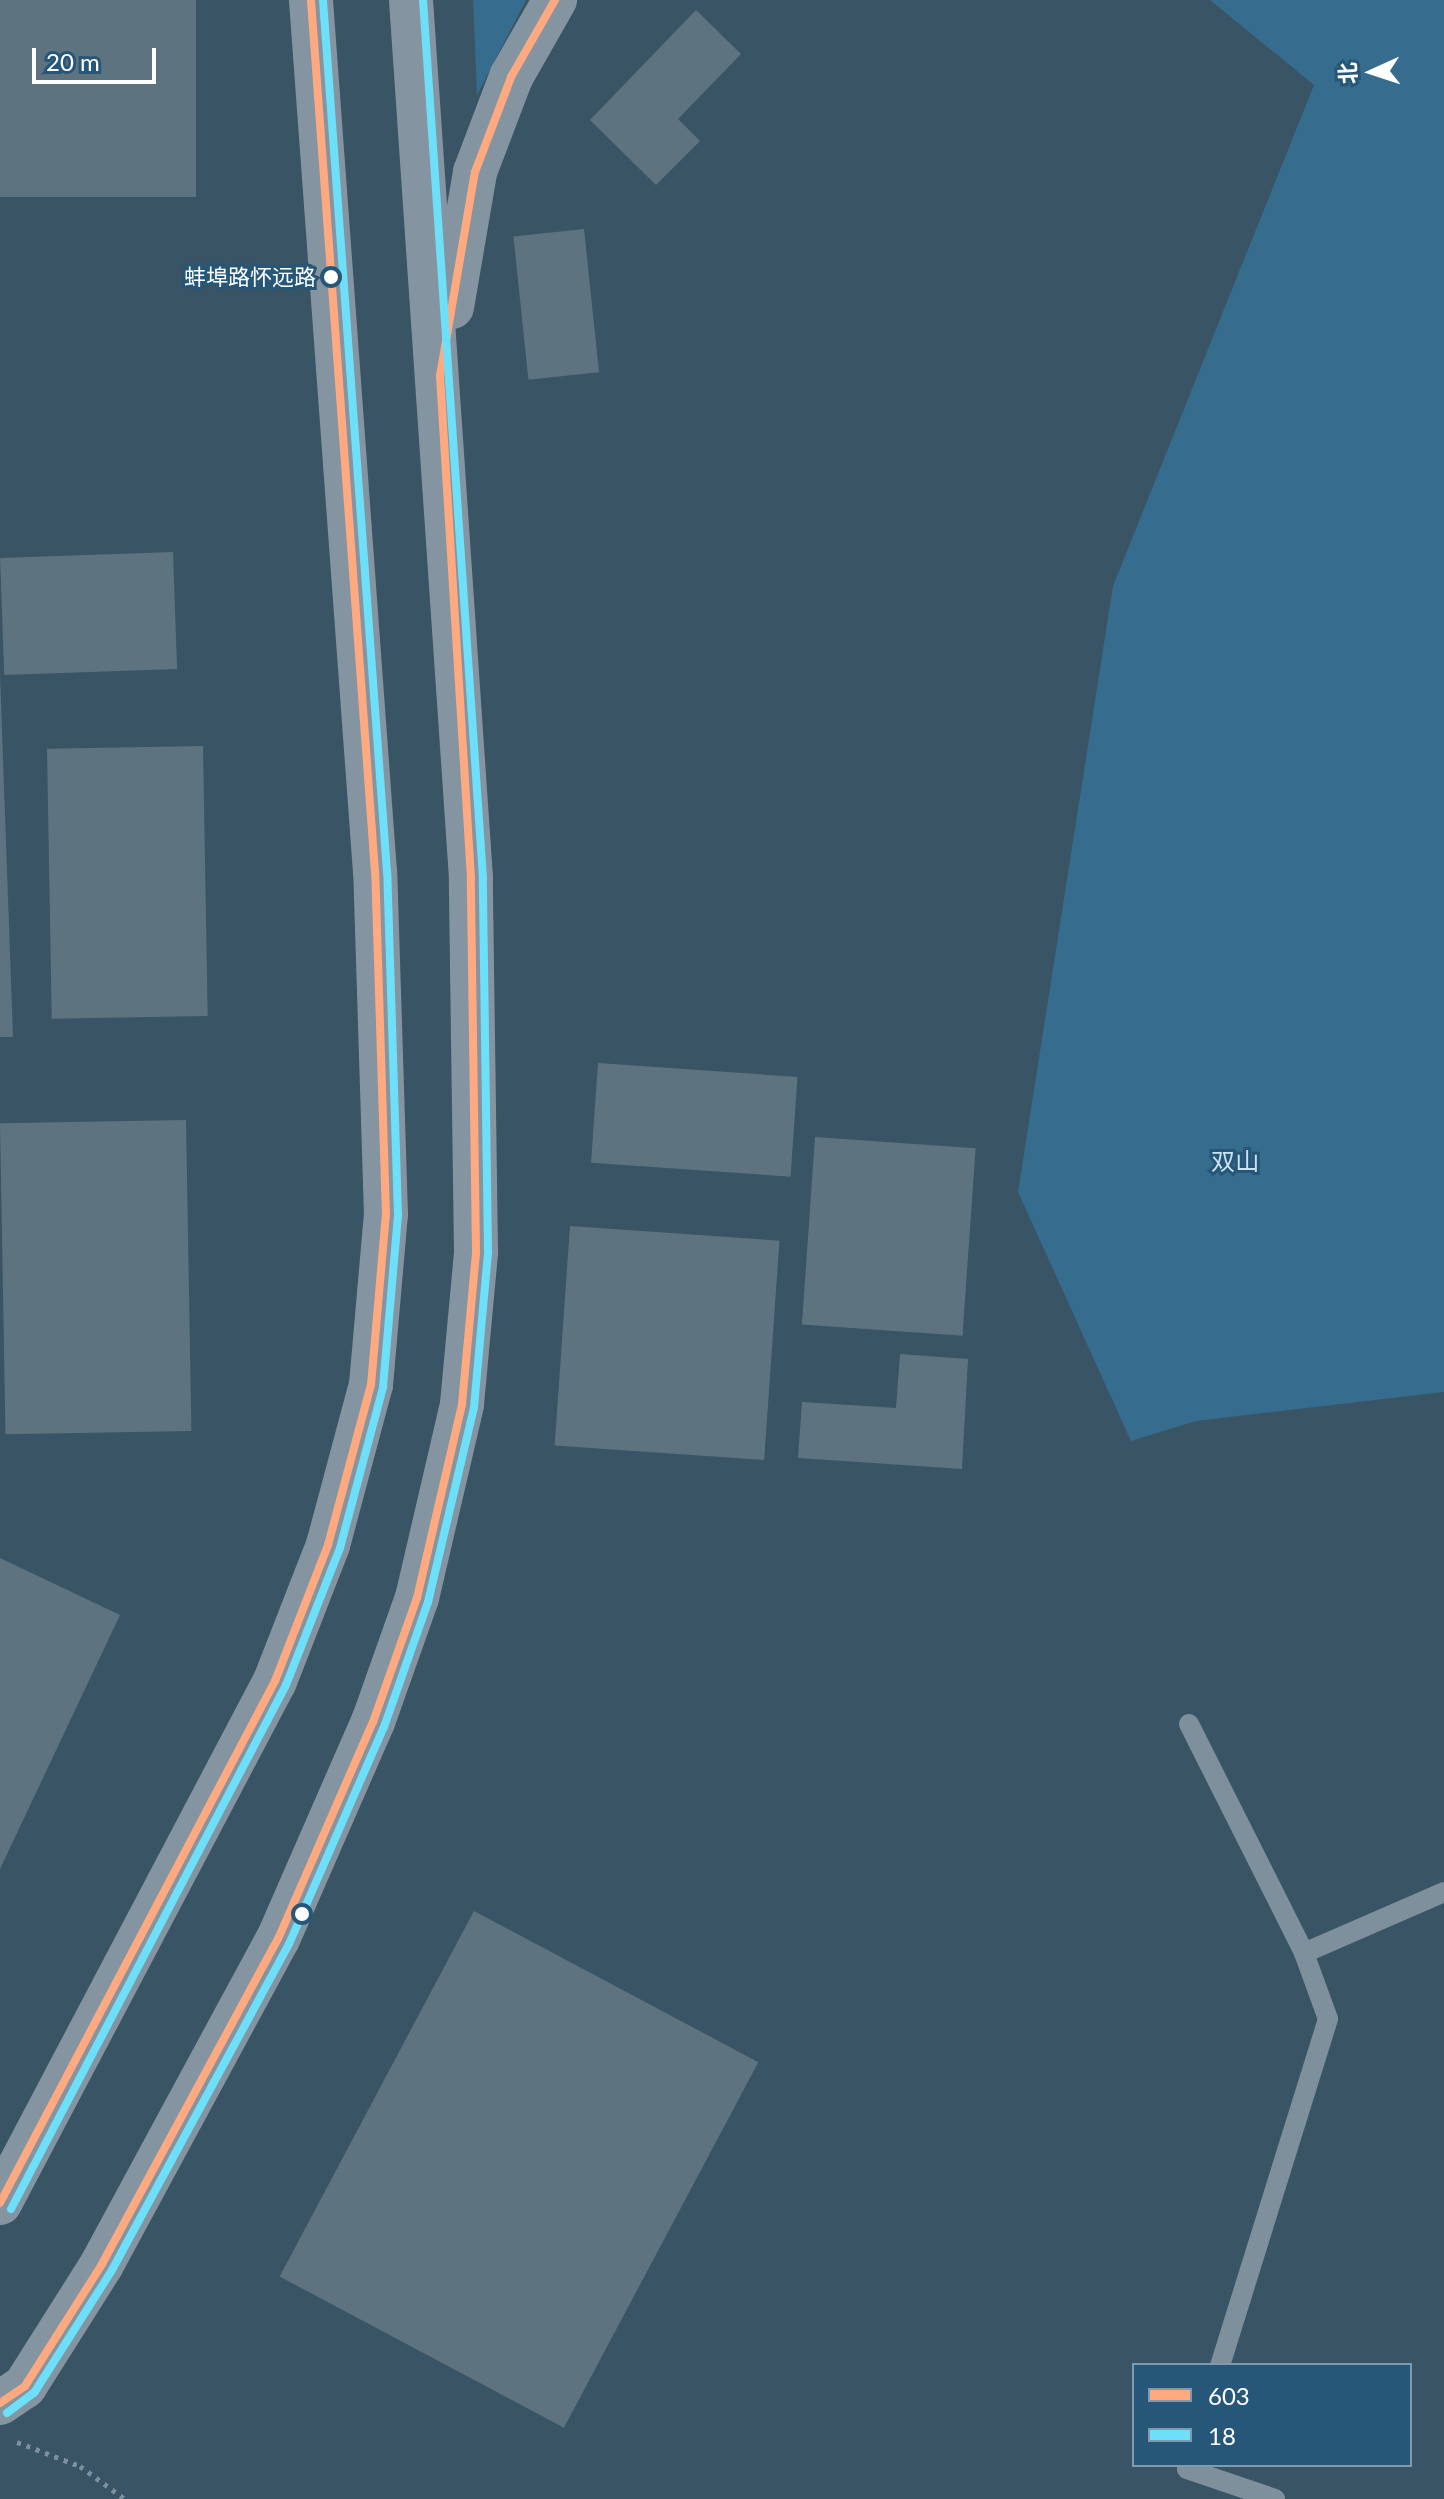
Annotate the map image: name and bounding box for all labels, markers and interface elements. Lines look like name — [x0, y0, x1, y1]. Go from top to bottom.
scale bar — [36, 32, 160, 82]
north arrow — [1332, 32, 1412, 112]
text: 20 m — [46, 47, 100, 76]
text: 北 — [1333, 62, 1362, 85]
place label: 蚌埠路怀远路 — [184, 264, 316, 290]
marker: 蚌埠路怀远路 — [323, 269, 339, 285]
park label: 双山 — [1211, 1147, 1259, 1175]
unlabelled marker — [294, 1906, 310, 1922]
legend — [1132, 2363, 1412, 2467]
text: 603 — [1208, 2381, 1250, 2410]
text: 18 — [1208, 2421, 1236, 2450]

